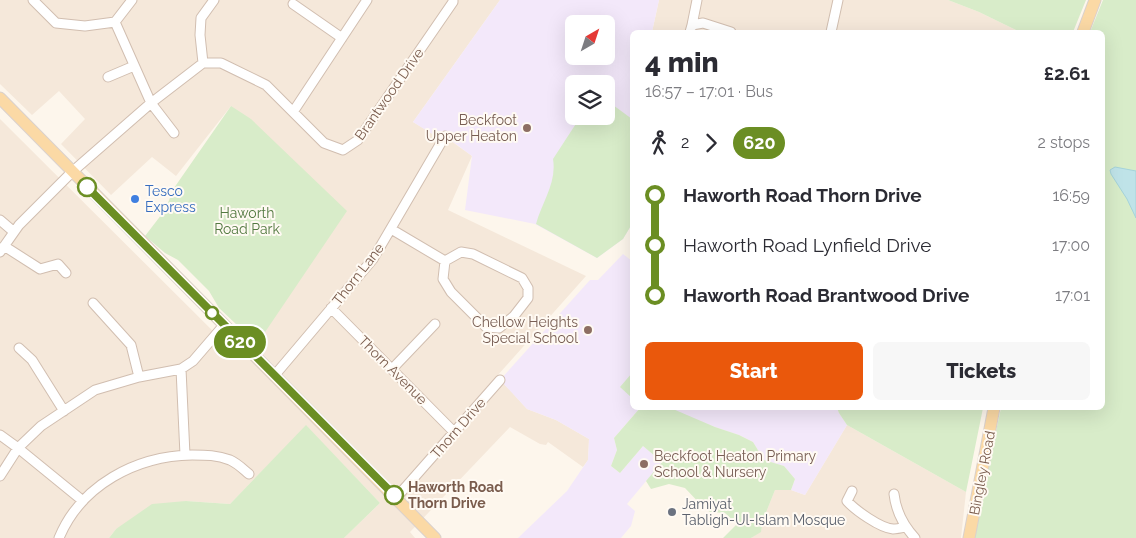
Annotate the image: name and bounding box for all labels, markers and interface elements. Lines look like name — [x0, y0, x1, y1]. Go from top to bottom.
north arrow — [565, 15, 615, 65]
map controls — [565, 15, 615, 125]
street label: Brantwood Drive — [351, 45, 427, 143]
text: 4 min — [645, 46, 719, 79]
text: £2.61 — [1044, 62, 1090, 84]
button: layers — [565, 75, 615, 125]
text: 16:57 – 17:01 · Bus — [645, 82, 773, 101]
place label: Beckfoot Upper Heaton — [426, 112, 517, 144]
marker: Beckfoot Upper Heaton — [521, 122, 533, 134]
icon: walk — [645, 129, 673, 157]
icon: forward — [697, 129, 725, 157]
text: 620 — [743, 132, 775, 153]
text: 2 — [681, 133, 689, 152]
text: 2 stops — [1038, 133, 1090, 152]
unlabelled marker — [77, 177, 97, 197]
place label: Tesco Express — [145, 183, 196, 215]
text: Haworth Road Thorn Drive — [683, 184, 922, 206]
text: 16:59 — [1052, 186, 1090, 205]
marker: Tesco Express — [129, 193, 141, 205]
park label: Haworth Road Park — [214, 205, 280, 237]
text: Haworth Road Lynfield Drive — [683, 234, 932, 256]
text: 17:00 — [1052, 236, 1090, 255]
street label: Thorn Lane — [329, 240, 387, 308]
text: Haworth Road Brantwood Drive — [683, 284, 969, 306]
text: 17:01 — [1055, 286, 1090, 305]
unlabelled marker — [205, 306, 219, 320]
place label: Chellow Heights Special School — [472, 314, 578, 346]
marker: Chellow Heights Special School — [582, 324, 594, 336]
line badge: 620 — [211, 326, 269, 358]
text: 620 — [224, 331, 256, 352]
street label: Thorn Avenue — [355, 332, 431, 408]
button: Start — [645, 342, 863, 400]
button: Tickets — [873, 342, 1090, 400]
street label: Thorn Drive — [427, 394, 489, 462]
street label: Bingley Road — [966, 430, 998, 516]
place label: Beckfoot Heaton Primary School & Nursery — [654, 448, 817, 480]
marker: Beckfoot Heaton Primary School & Nursery — [638, 458, 650, 470]
place label: Haworth Road Thorn Drive — [408, 479, 503, 511]
marker: Haworth Road Thorn Drive — [384, 485, 404, 505]
place label: Jamiyat Tabligh-Ul-Islam Mosque — [682, 496, 845, 528]
marker: Jamiyat Tabligh-Ul-Islam Mosque — [666, 506, 678, 518]

